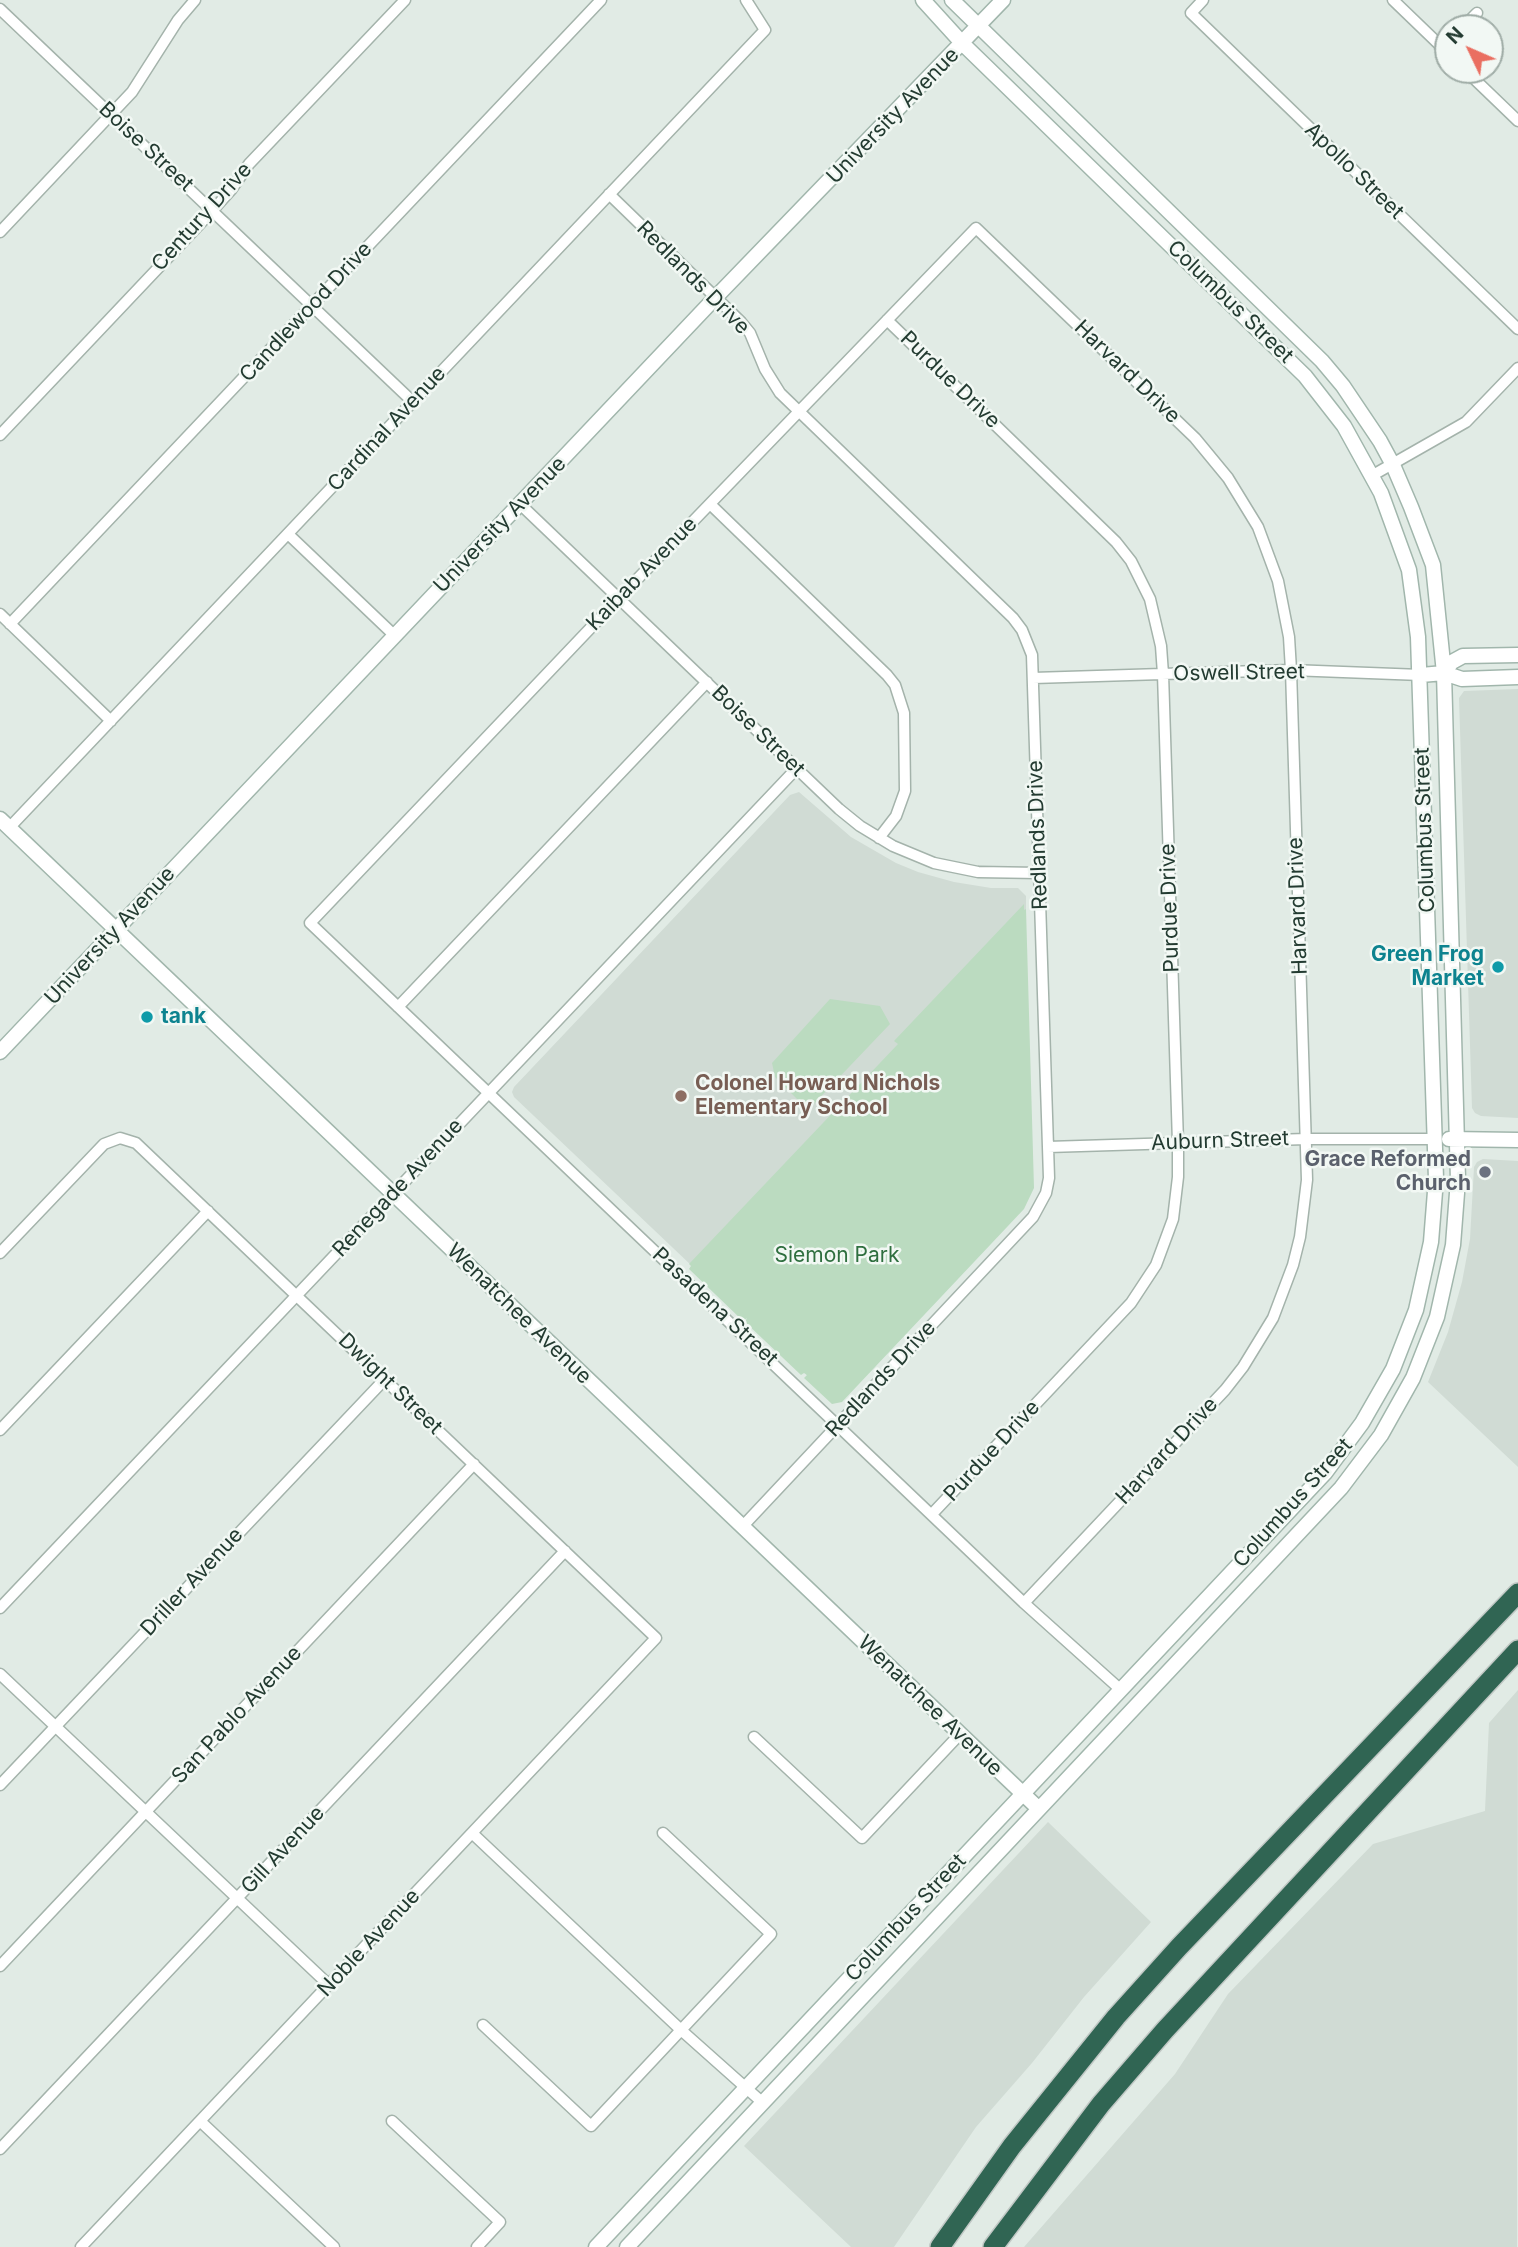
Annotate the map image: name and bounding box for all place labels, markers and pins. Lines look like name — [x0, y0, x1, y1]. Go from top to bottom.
place label: Green Frog Market — [1371, 942, 1484, 992]
marker: Green Frog Market — [1490, 959, 1506, 975]
place label: tank — [161, 1004, 206, 1030]
marker: tank — [139, 1009, 155, 1025]
place label: Colonel Howard Nichols Elementary School — [695, 1071, 940, 1121]
marker: Colonel Howard Nichols Elementary School — [673, 1088, 689, 1104]
place label: Grace Reformed Church — [1304, 1147, 1471, 1197]
marker: Grace Reformed Church — [1477, 1164, 1493, 1180]

